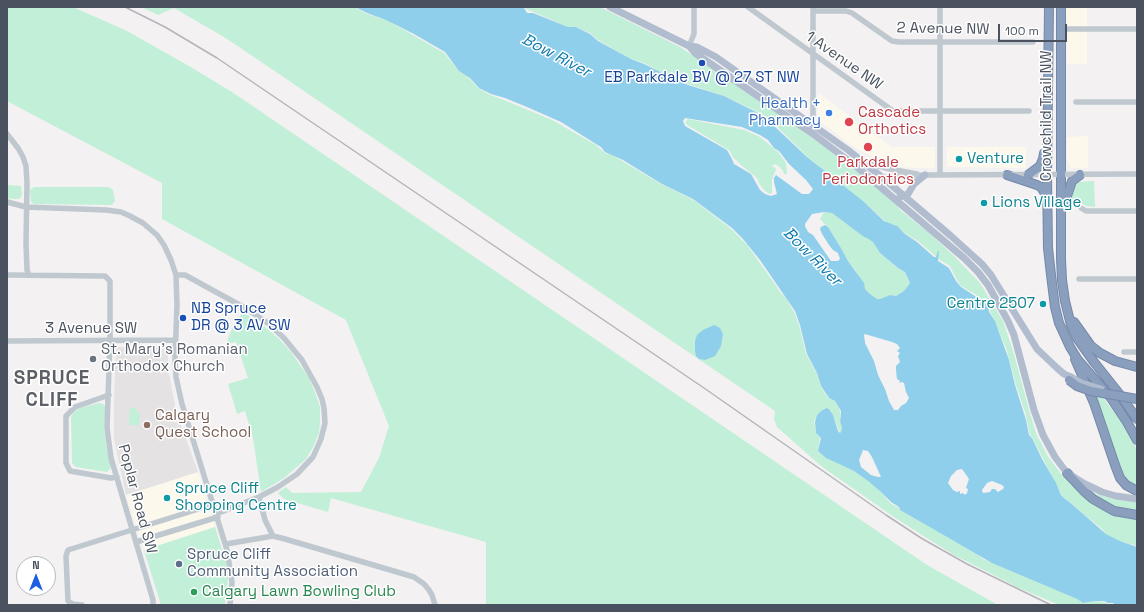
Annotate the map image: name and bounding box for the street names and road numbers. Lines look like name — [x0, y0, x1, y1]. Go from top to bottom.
street label: 2 Avenue NW — [896, 19, 990, 39]
street label: 1 Avenue NW — [802, 28, 886, 94]
street label: Crowchild Trail NW — [1038, 50, 1056, 182]
street label: 3 Avenue SW — [45, 320, 137, 338]
street label: Poplar Road SW — [114, 442, 160, 556]

